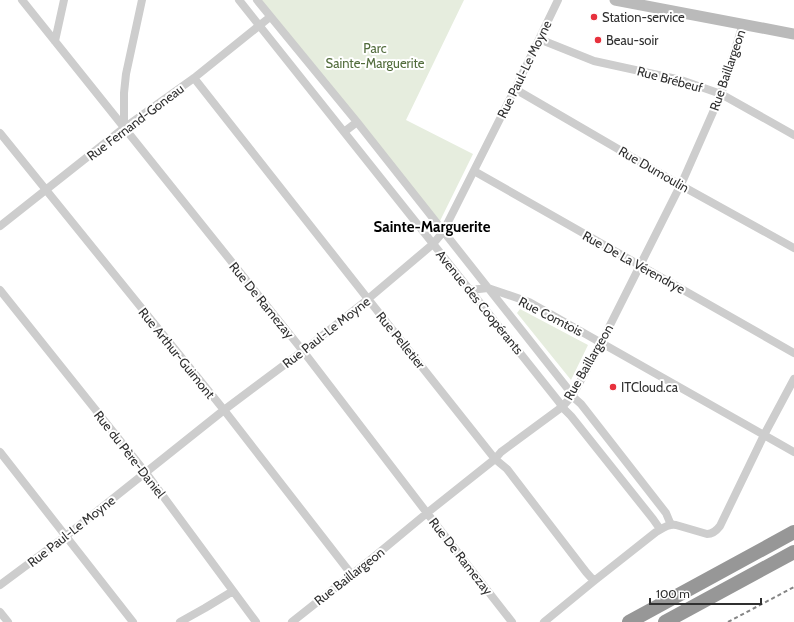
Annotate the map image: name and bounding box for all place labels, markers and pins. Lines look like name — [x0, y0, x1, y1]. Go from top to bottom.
place label: Station-service — [602, 9, 685, 25]
marker: Station-service — [589, 12, 599, 22]
place label: Beau-soir — [606, 32, 659, 48]
marker: Beau-soir — [593, 35, 603, 45]
place label: ITCloud.ca — [621, 379, 679, 395]
marker: ITCloud.ca — [608, 382, 618, 392]

